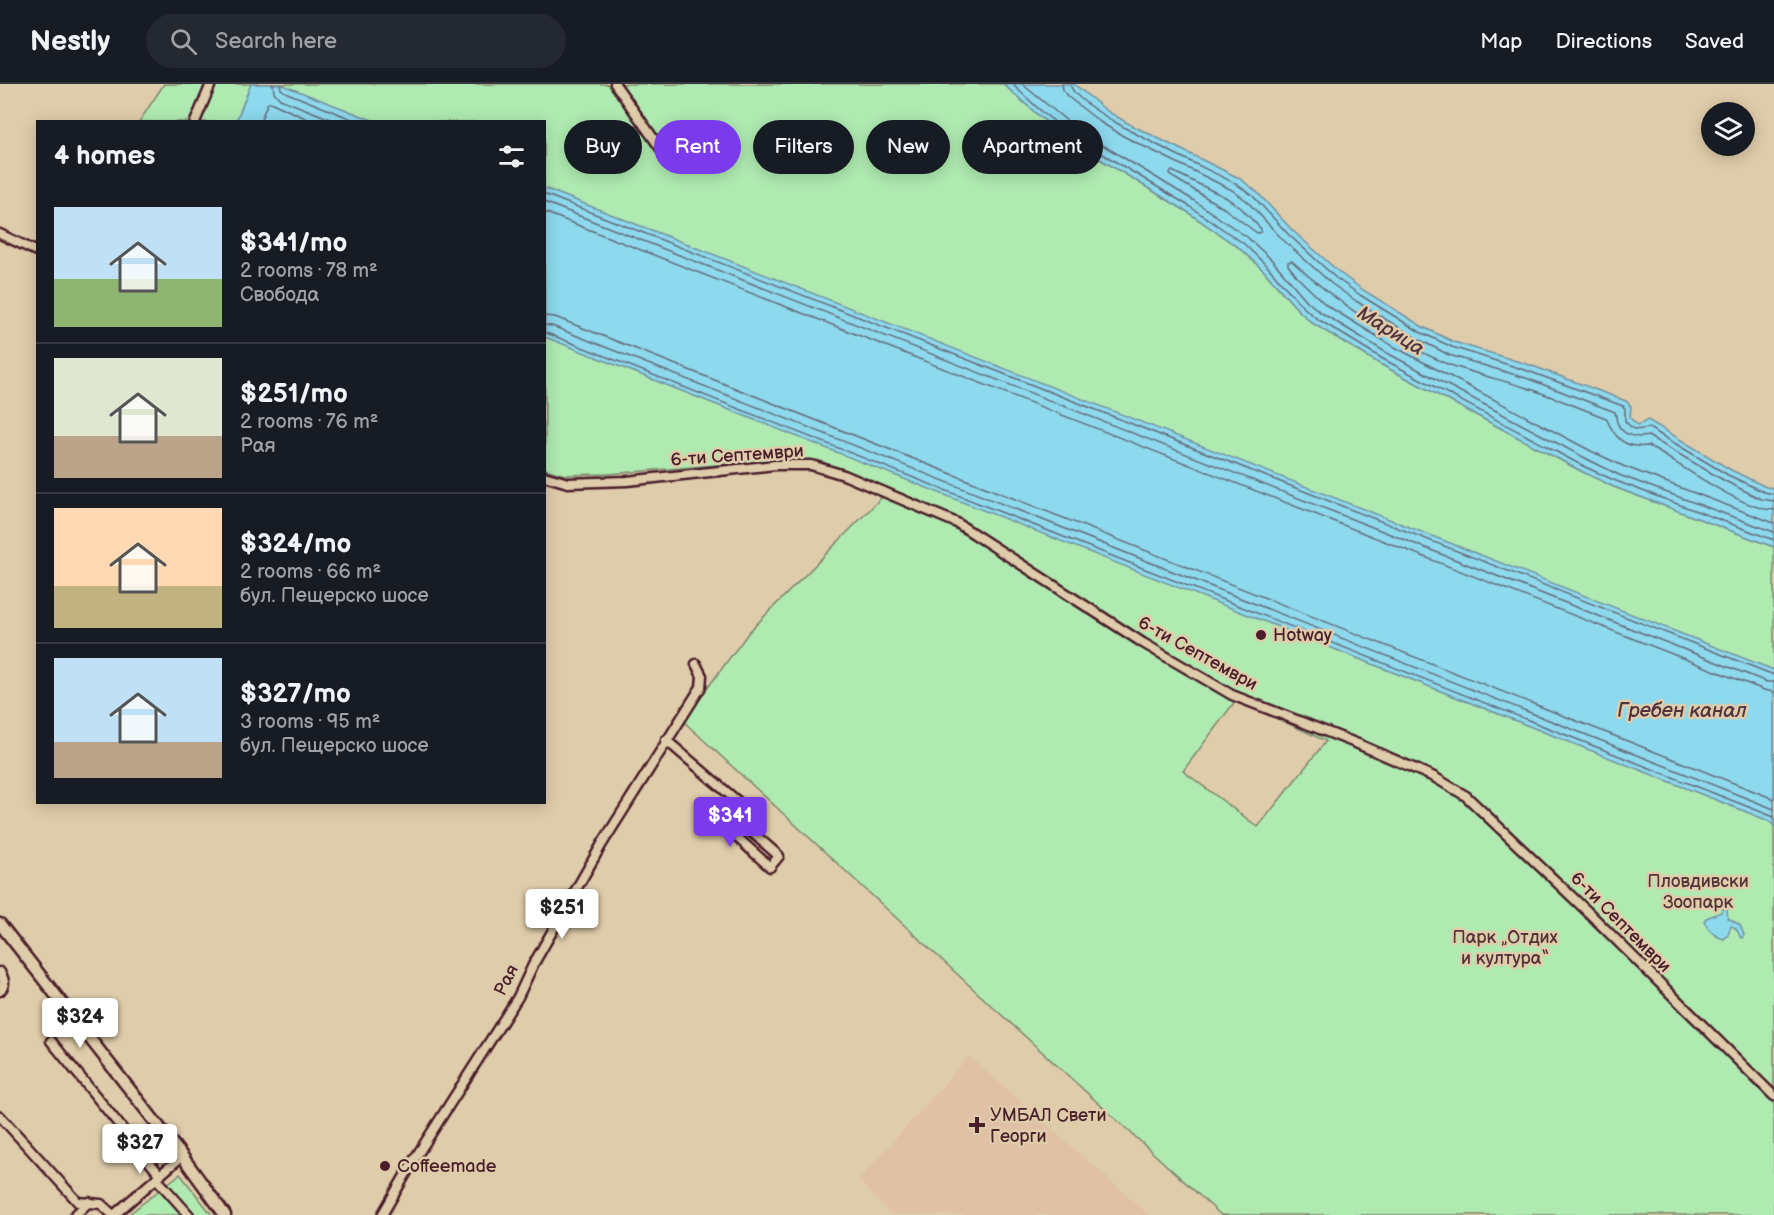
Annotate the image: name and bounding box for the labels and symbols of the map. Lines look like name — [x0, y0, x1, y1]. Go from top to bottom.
water label: Марица — [1352, 301, 1428, 361]
street label: 6-ти Септември — [670, 440, 804, 471]
street label: 6-ти Септември — [1134, 612, 1261, 695]
place label: Hotway — [1273, 625, 1333, 646]
marker: Hotway — [1254, 628, 1268, 642]
water label: Гребен канал — [1617, 699, 1747, 723]
pin: $341 — [694, 797, 766, 848]
street label: 6-ти Септември — [1566, 868, 1675, 977]
park label: Пловдивски Зоопарк — [1647, 871, 1749, 913]
pin: $251 — [526, 889, 598, 940]
park label: Парк „Отдих и култура“ — [1452, 927, 1558, 969]
street label: Рая — [490, 961, 523, 999]
pin: $324 — [44, 998, 116, 1049]
place label: УМБАЛ Свети Георги — [990, 1105, 1107, 1147]
marker: УМБАЛ Свети Георги — [968, 1116, 986, 1134]
pin: $327 — [104, 1124, 176, 1175]
place label: Coffeemade — [397, 1156, 497, 1177]
marker: Coffeemade — [378, 1159, 392, 1173]

